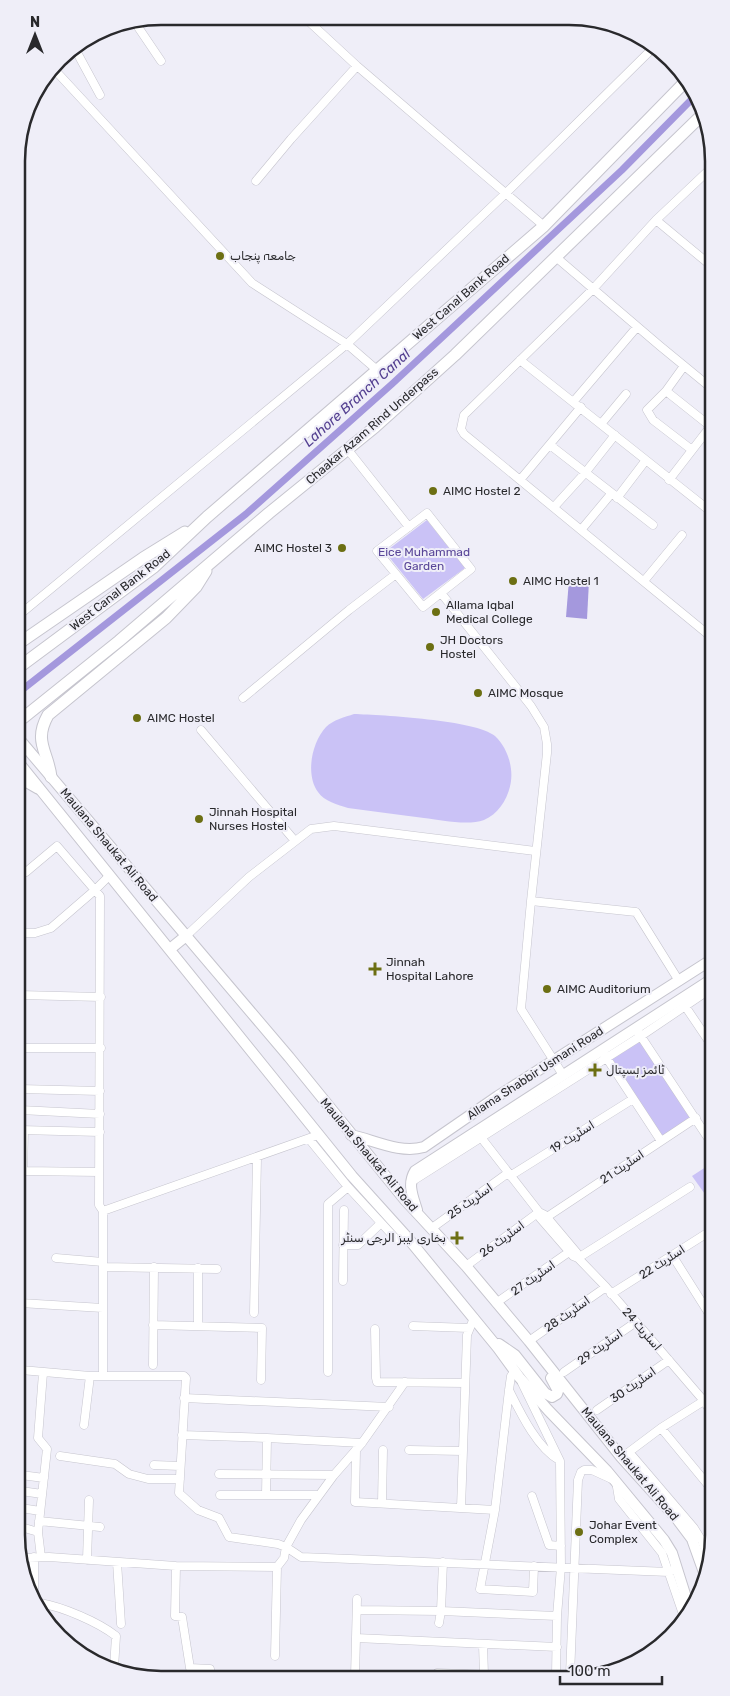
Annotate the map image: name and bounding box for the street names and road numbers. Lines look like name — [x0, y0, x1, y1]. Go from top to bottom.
street label: West Canal Bank Road — [410, 251, 512, 343]
street label: Chaakar Azam Rind Underpass — [303, 365, 441, 487]
street label: West Canal Bank Road — [67, 546, 173, 634]
street label: Maulana Shaukat Ali Road — [57, 786, 161, 904]
street label: Allama Shabbir Usmani Road — [464, 1024, 606, 1122]
street label: Maulana Shaukat Ali Road — [317, 1096, 421, 1214]
street label: اسٹریٹ 19 — [547, 1118, 597, 1157]
street label: اسٹریٹ 21 — [597, 1147, 647, 1188]
street label: اسٹریٹ 25 — [445, 1180, 496, 1222]
street label: اسٹریٹ 26 — [477, 1218, 528, 1261]
street label: اسٹریٹ 22 — [636, 1242, 688, 1283]
street label: اسٹریٹ 27 — [508, 1258, 558, 1299]
street label: اسٹریٹ 28 — [542, 1293, 593, 1336]
street label: اسٹریٹ 24 — [619, 1305, 664, 1354]
street label: اسٹریٹ 29 — [575, 1326, 626, 1368]
street label: اسٹریٹ 30 — [607, 1364, 659, 1407]
street label: Maulana Shaukat Ali Road — [578, 1405, 682, 1523]

